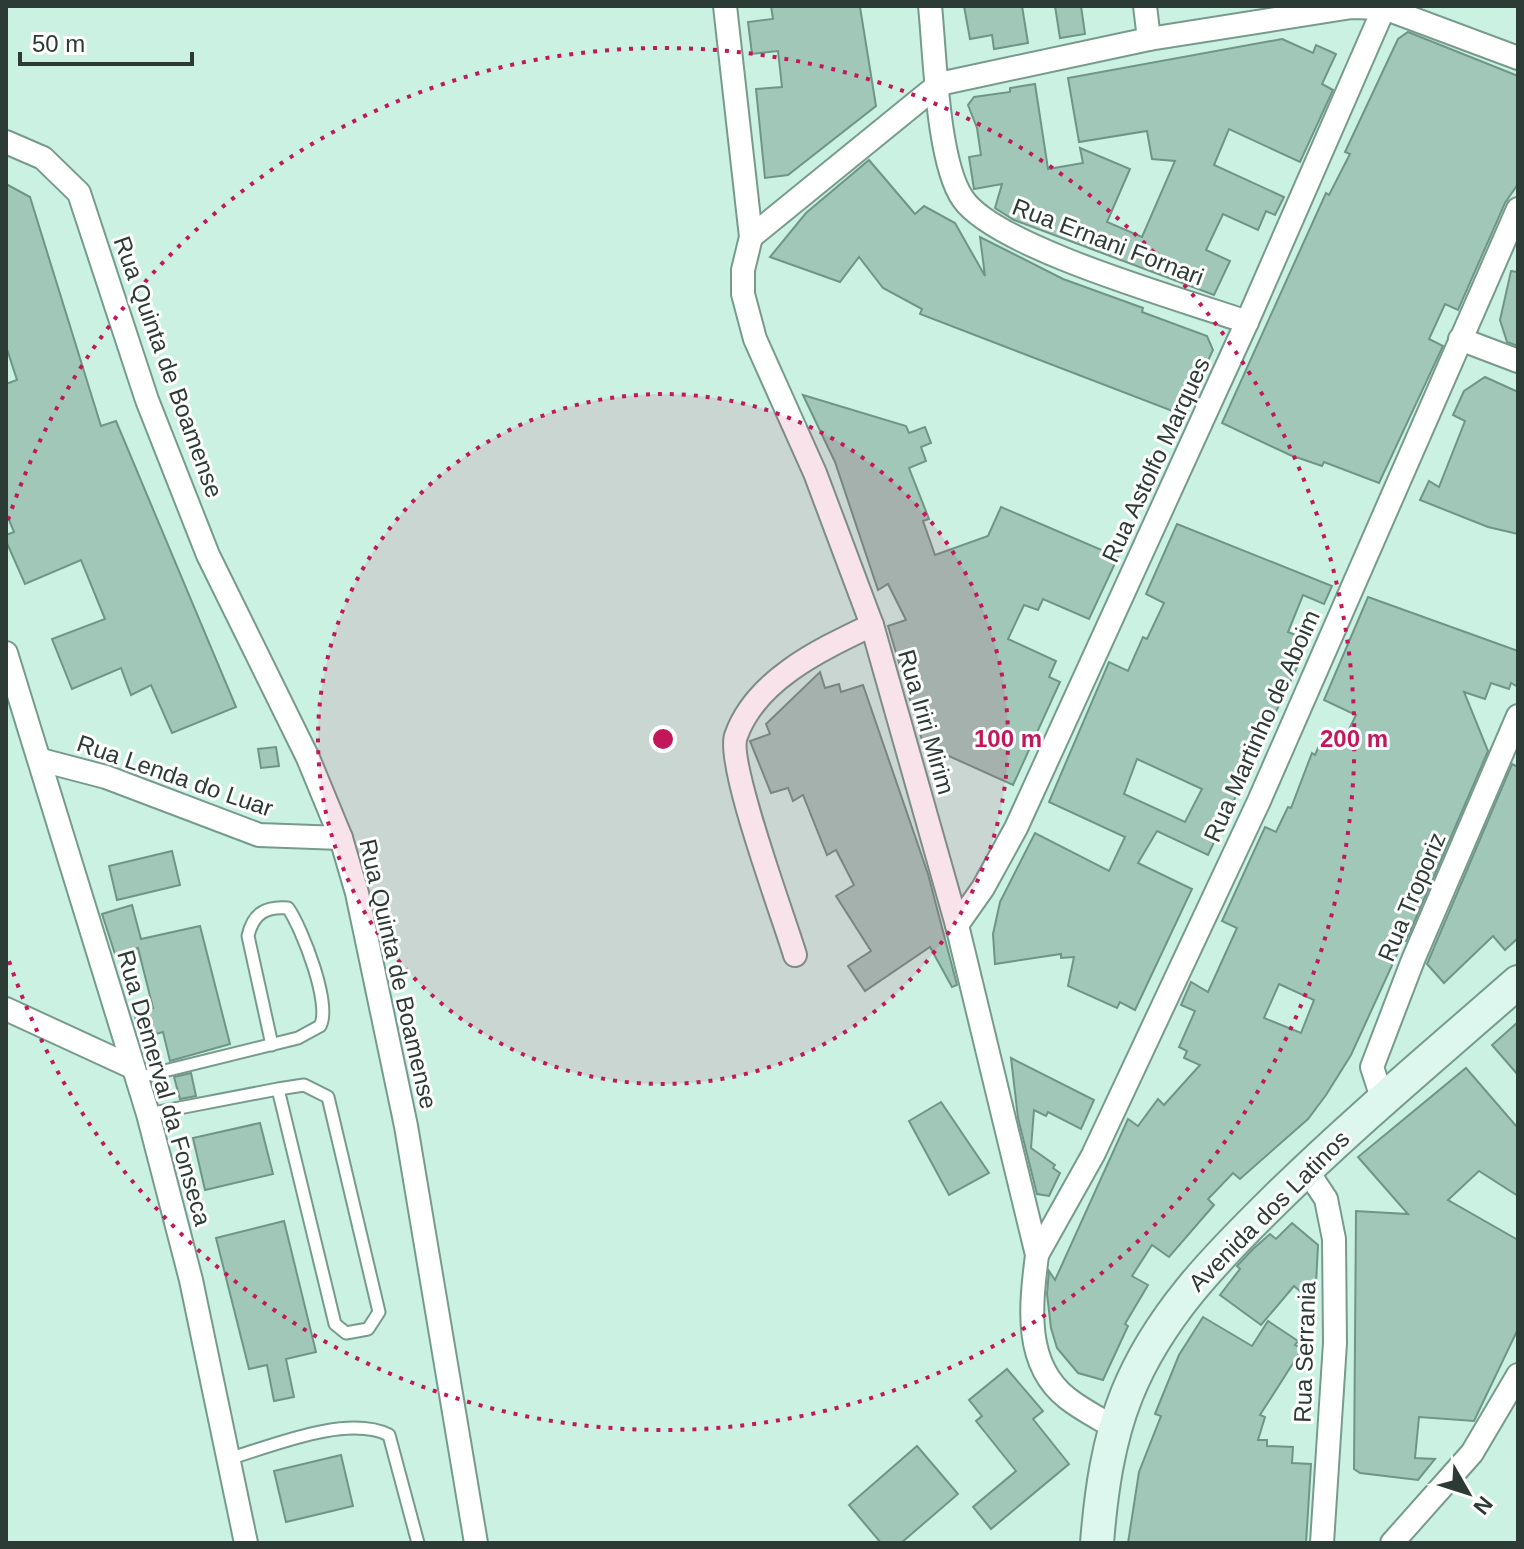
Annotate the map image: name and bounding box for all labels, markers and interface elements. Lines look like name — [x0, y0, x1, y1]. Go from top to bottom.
scale bar — [20, 16, 192, 66]
text: 50 m — [32, 30, 85, 57]
street label: Rua Ernani Fornari — [1009, 193, 1208, 290]
street label: Rua Quinta de Boamense — [109, 232, 228, 501]
street label: Rua Astolfo Marques — [1096, 353, 1215, 566]
street label: Rua Martinho de Aboim — [1198, 606, 1325, 846]
street label: Rua Iriri Mirim — [893, 646, 960, 797]
centre of rings — [649, 725, 677, 753]
text: 100 m — [974, 725, 1042, 752]
text: 200 m — [1320, 725, 1388, 752]
street label: Rua Lenda do Luar — [74, 729, 277, 822]
street label: Rua Troporiz — [1372, 828, 1451, 965]
street label: Rua Quinta de Boamense — [354, 836, 443, 1111]
street label: Rua Demerval da Fonseca — [112, 947, 217, 1229]
street label: Avenida dos Latinos — [1183, 1125, 1354, 1296]
street label: Rua Serrania — [1289, 1280, 1320, 1423]
north arrow — [1428, 1453, 1508, 1533]
text: N — [1468, 1491, 1498, 1519]

